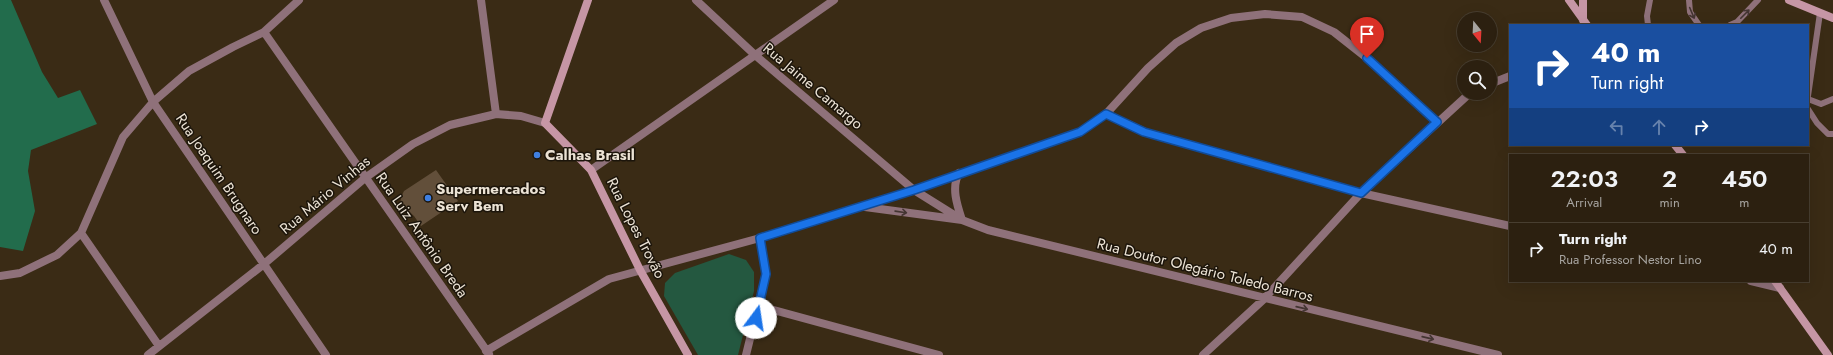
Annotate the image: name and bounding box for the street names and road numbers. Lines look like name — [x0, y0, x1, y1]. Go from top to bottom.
street label: Rua Jaime Camargo — [758, 37, 868, 135]
street label: Rua Joaquim Brugnaro — [170, 109, 268, 239]
street label: Rua Mário Vinhas — [275, 151, 375, 239]
street label: Rua Luiz Antônio Breda — [370, 168, 474, 302]
street label: Rua Lopes Trovão — [601, 174, 671, 282]
street label: Rua Doutor Olegário Toledo Barros — [1095, 232, 1315, 308]

